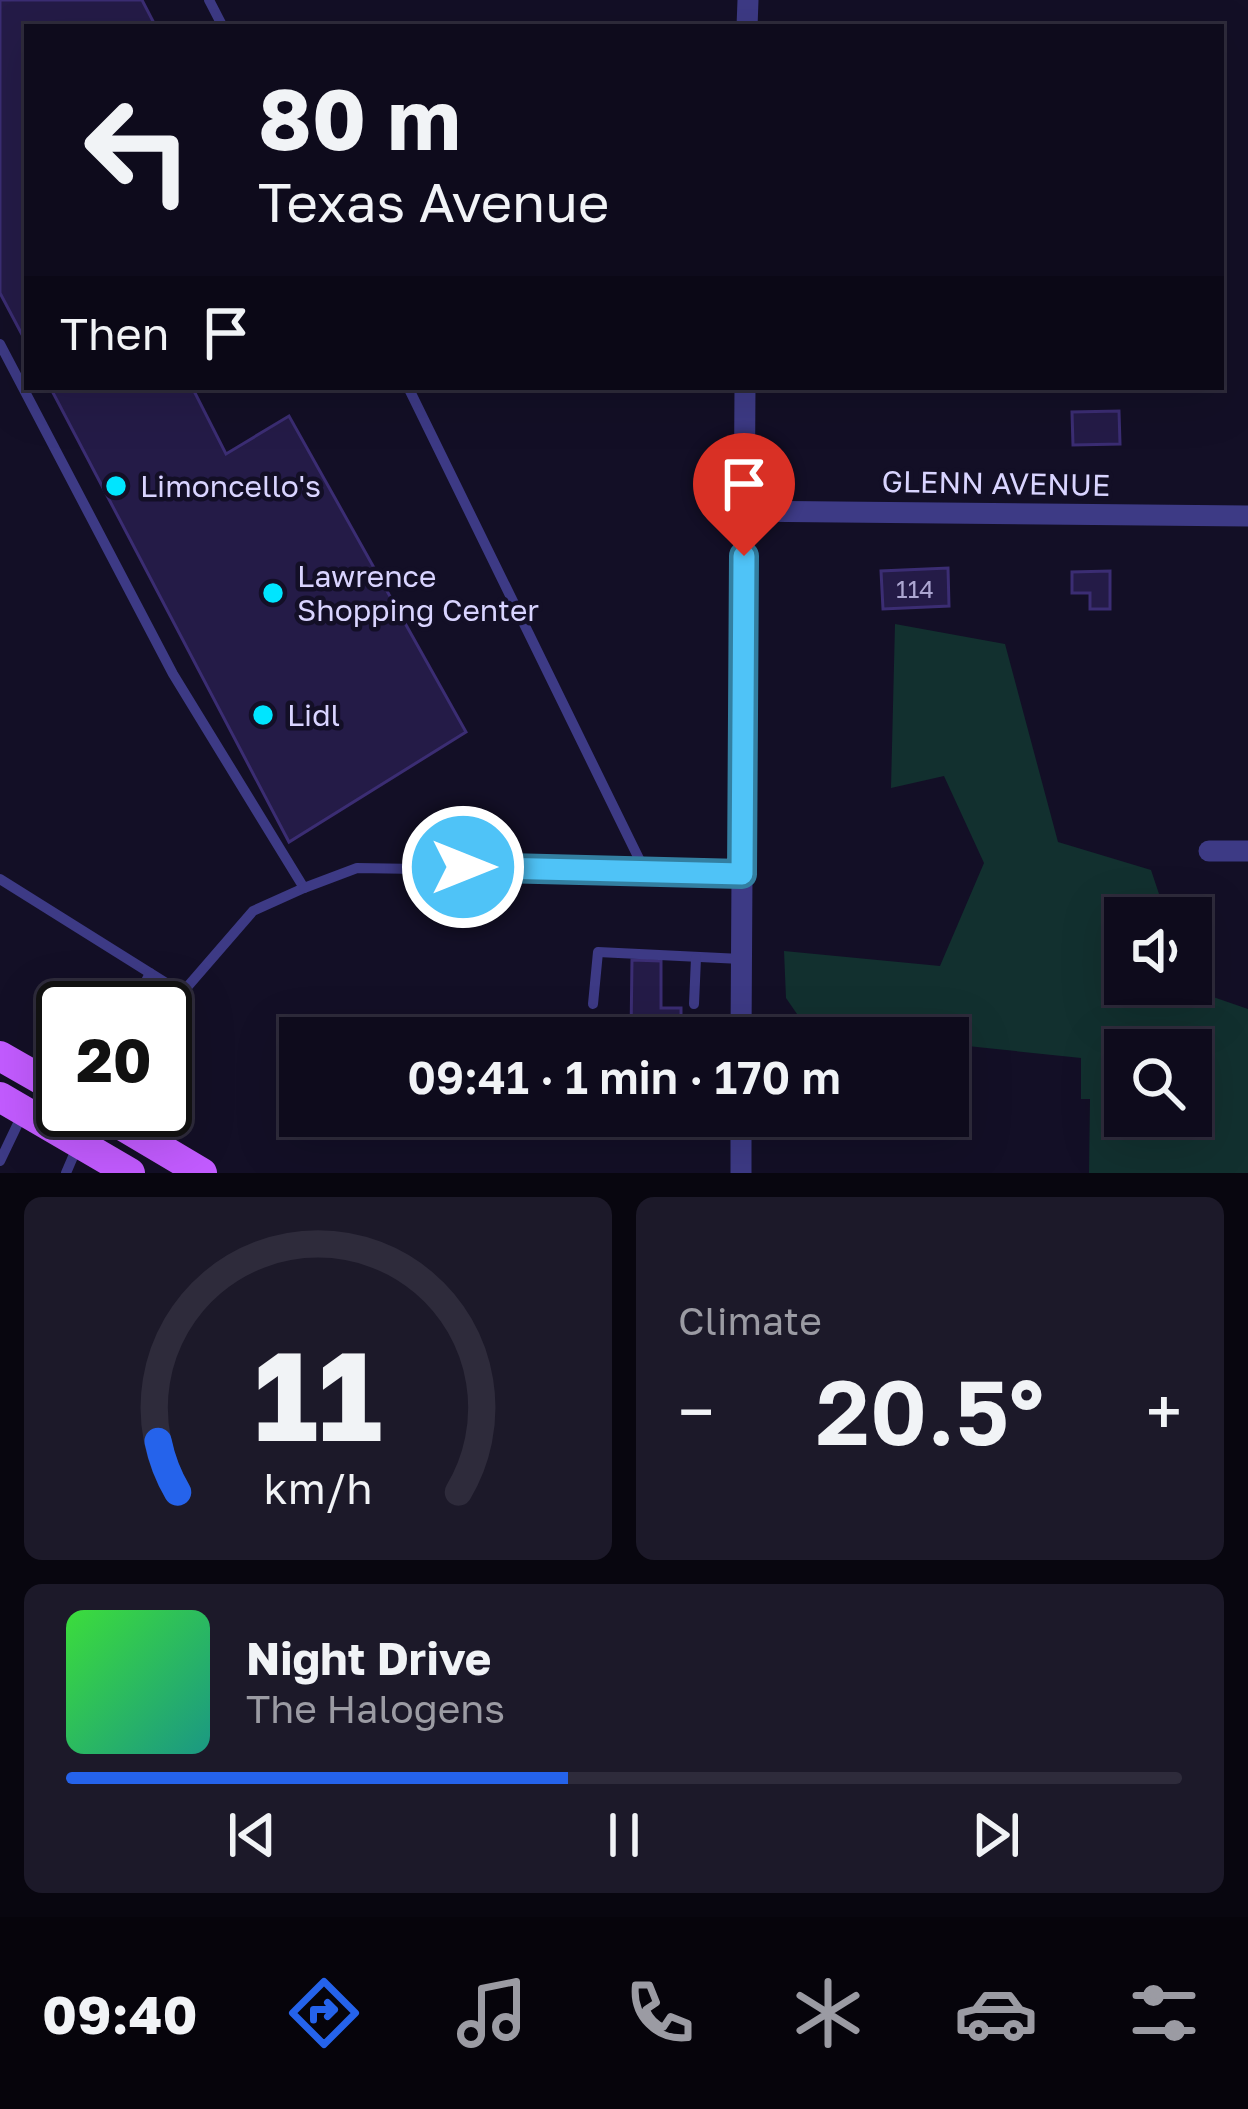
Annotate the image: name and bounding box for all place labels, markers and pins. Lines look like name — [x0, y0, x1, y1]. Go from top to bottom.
pin — [693, 433, 795, 556]
place label: Limoncello's — [140, 468, 321, 504]
marker: Limoncello's — [103, 473, 129, 499]
place label: Lawrence Shopping Center — [297, 558, 539, 628]
marker: Lawrence Shopping Center — [260, 580, 286, 606]
place label: Lidl — [287, 697, 340, 733]
marker: Lidl — [250, 702, 276, 728]

